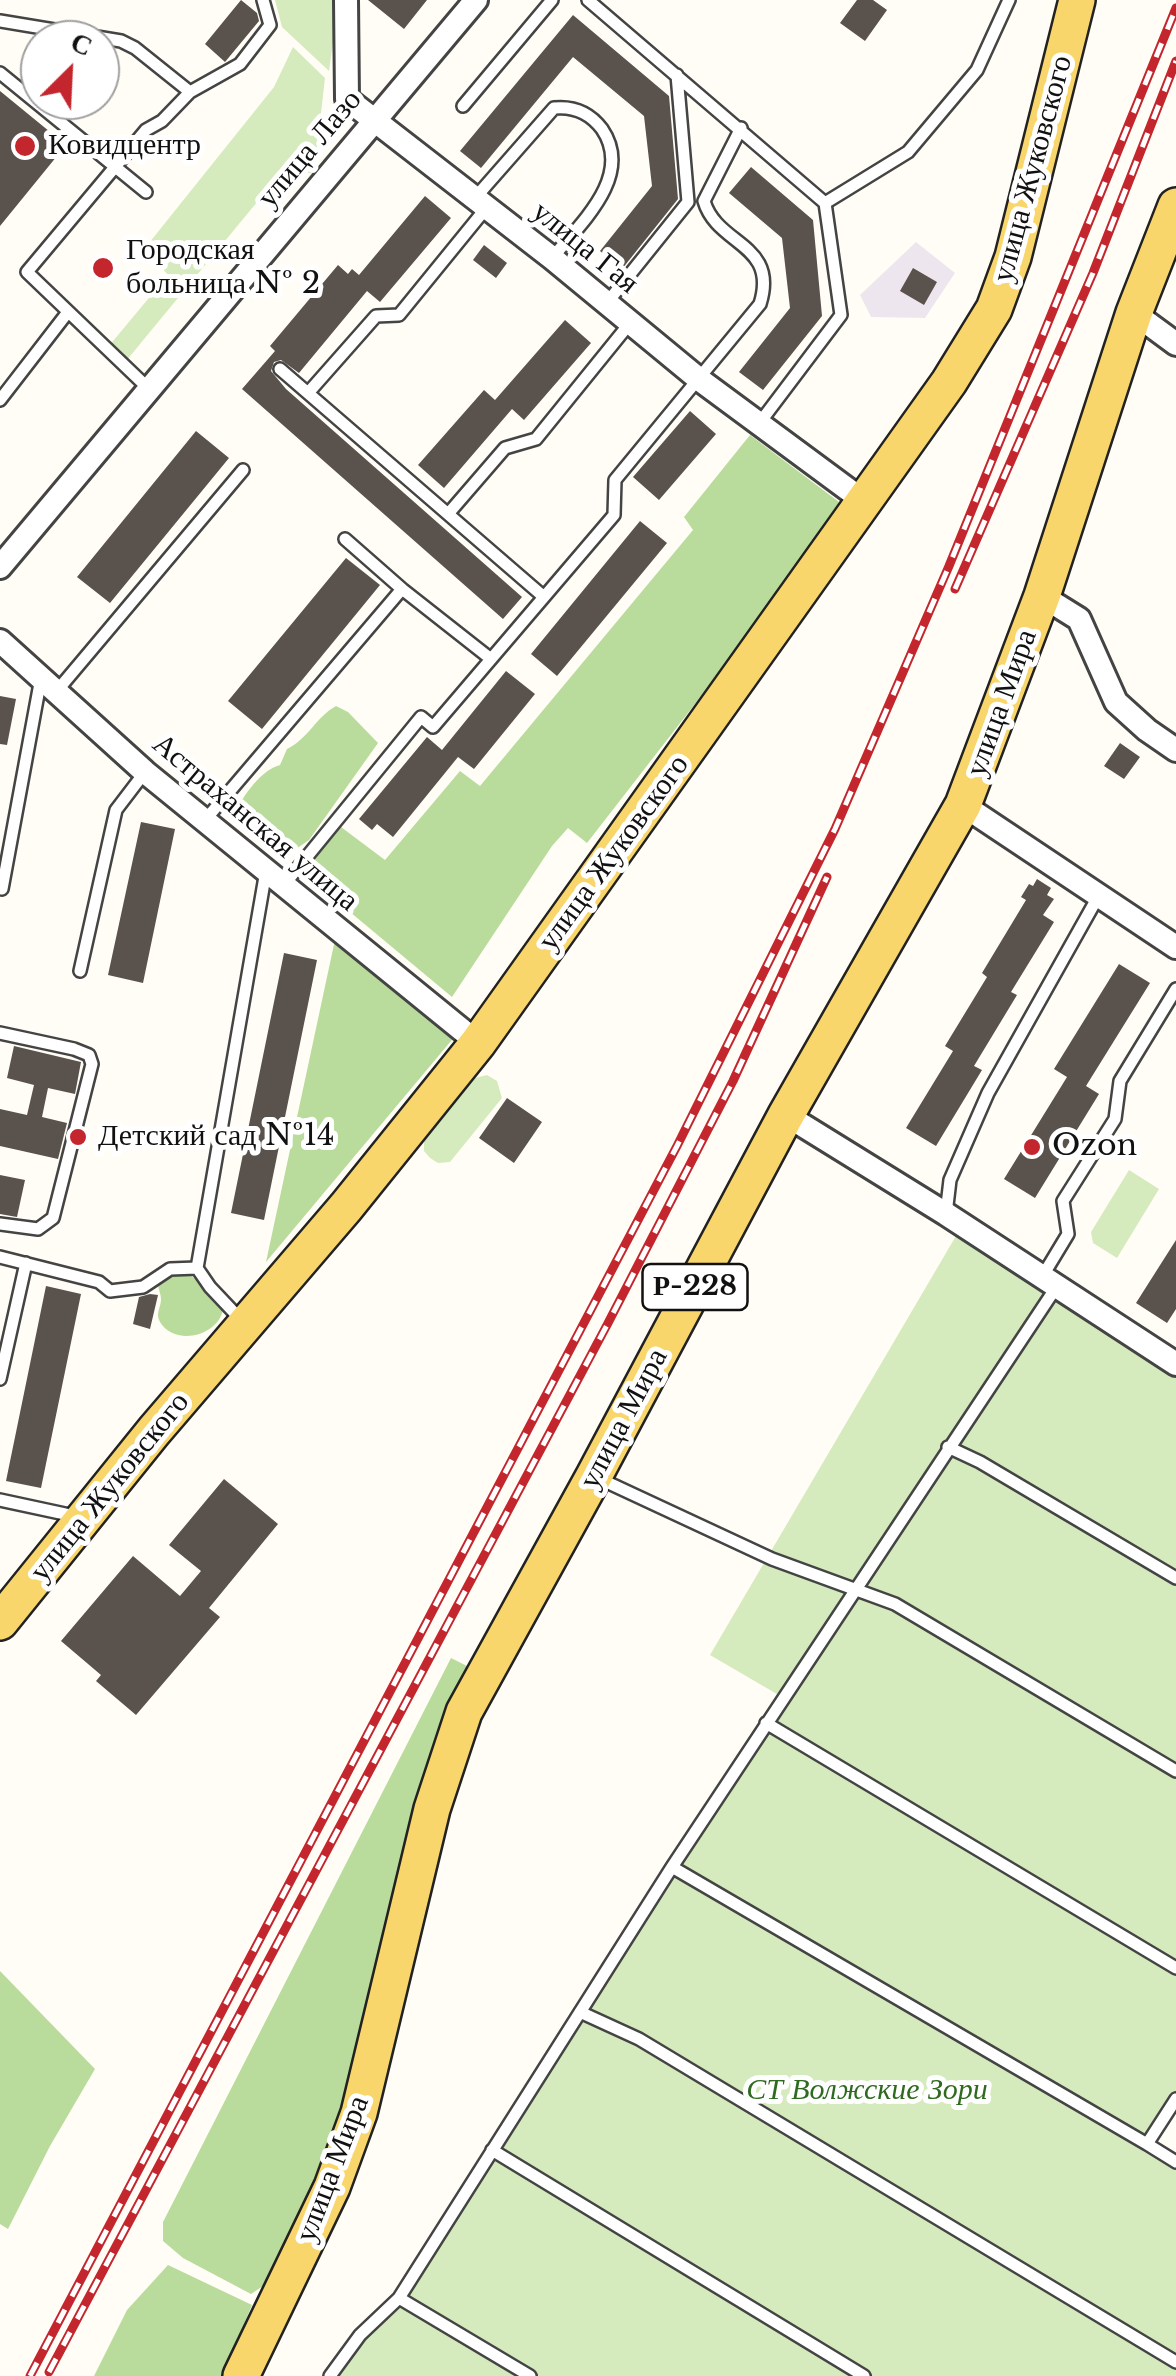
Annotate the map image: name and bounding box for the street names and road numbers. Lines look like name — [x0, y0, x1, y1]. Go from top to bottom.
street label: улица Жуковского — [985, 52, 1081, 286]
street label: улица Лазо — [250, 83, 370, 215]
street label: улица Гая — [525, 194, 645, 302]
street label: улица Мира — [959, 625, 1045, 781]
street label: Астраханская улица — [145, 727, 365, 919]
street label: улица Жуковского — [531, 748, 697, 958]
road number: Р-228 — [642, 1264, 748, 1310]
street label: улица Мира — [572, 1343, 676, 1495]
street label: улица Жуковского — [23, 1385, 197, 1589]
street label: улица Мира — [289, 2091, 377, 2247]

